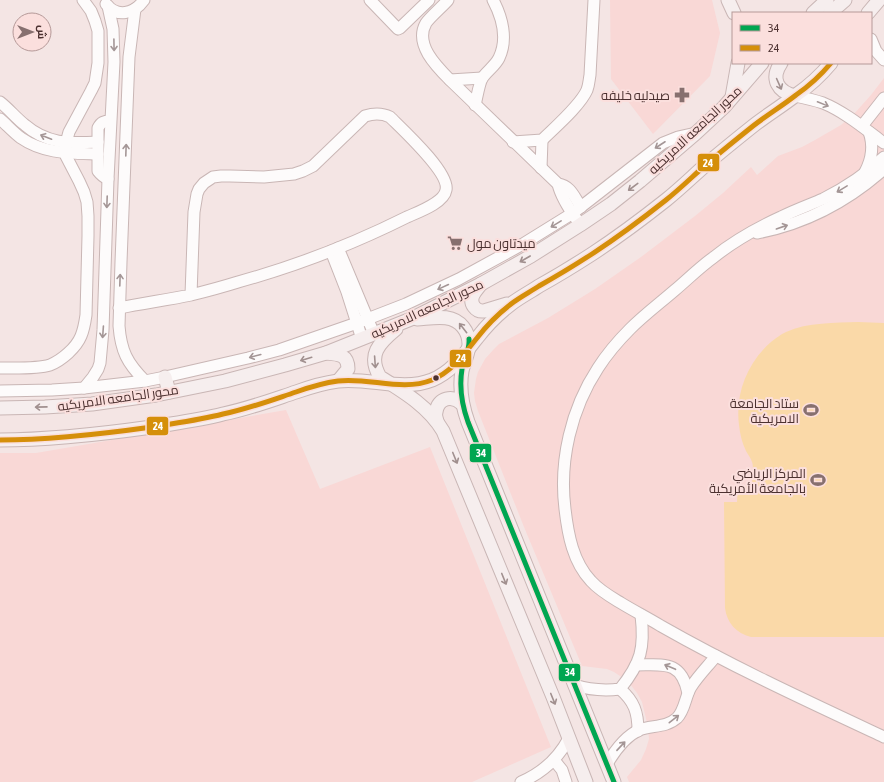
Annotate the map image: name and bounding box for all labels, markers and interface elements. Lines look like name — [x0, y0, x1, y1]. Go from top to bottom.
north arrow — [12, 12, 52, 52]
legend — [732, 12, 872, 64]
text: 34 — [768, 21, 780, 35]
text: ش — [35, 25, 48, 39]
one-way arrow — [110, 38, 118, 51]
text: 24 — [768, 41, 780, 55]
one-way arrow — [775, 77, 783, 89]
street label: محور الجامعه الامريكيه — [645, 83, 745, 177]
pharmacy icon: صيدليه خليفه — [673, 86, 691, 104]
place label: صيدليه خليفه — [601, 88, 670, 103]
one-way arrow — [817, 101, 829, 108]
one-way arrow — [41, 133, 53, 141]
one-way arrow — [654, 141, 665, 149]
one-way arrow — [122, 144, 129, 157]
line badge: 24 — [697, 153, 720, 172]
text: 24 — [703, 157, 713, 169]
one-way arrow — [628, 182, 639, 191]
one-way arrow — [836, 185, 848, 193]
one-way arrow — [103, 195, 111, 208]
one-way arrow — [550, 220, 562, 228]
one-way arrow — [776, 223, 789, 230]
supermarket icon: ميدتاون مول — [446, 234, 464, 252]
place label: ميدتاون مول — [467, 236, 535, 252]
one-way arrow — [519, 256, 531, 264]
one-way arrow — [116, 274, 124, 287]
street label: محور الجامعه الامريكيه — [369, 276, 485, 342]
one-way arrow — [437, 284, 449, 291]
one-way arrow — [458, 322, 467, 333]
one-way arrow — [99, 325, 107, 338]
line badge: 24 — [449, 349, 472, 368]
text: 24 — [456, 352, 466, 364]
one-way arrow — [249, 353, 262, 360]
one-way arrow — [372, 355, 379, 368]
one-way arrow — [300, 356, 312, 364]
unlabelled marker — [431, 373, 441, 383]
street label: محور الجامعه الامريكيه — [57, 382, 179, 414]
place label: ستاد الجامعة الامريكية — [730, 396, 799, 426]
sports icon: ستاد الجامعة الامريكية — [802, 401, 820, 419]
one-way arrow — [35, 404, 48, 411]
line badge: 24 — [146, 416, 169, 436]
text: 24 — [153, 420, 163, 432]
line badge: 34 — [469, 443, 492, 463]
text: 34 — [476, 447, 486, 459]
one-way arrow — [451, 452, 459, 464]
place label: المركز الرياضي بالجامعة الأمريكية — [709, 466, 806, 496]
sports icon: المركز الرياضي بالجامعة الأمريكية — [809, 471, 827, 489]
one-way arrow — [501, 572, 508, 584]
line badge: 34 — [558, 663, 581, 682]
one-way arrow — [664, 663, 676, 670]
text: 34 — [565, 666, 575, 678]
one-way arrow — [550, 692, 558, 704]
one-way arrow — [668, 714, 679, 723]
one-way arrow — [616, 740, 625, 751]

